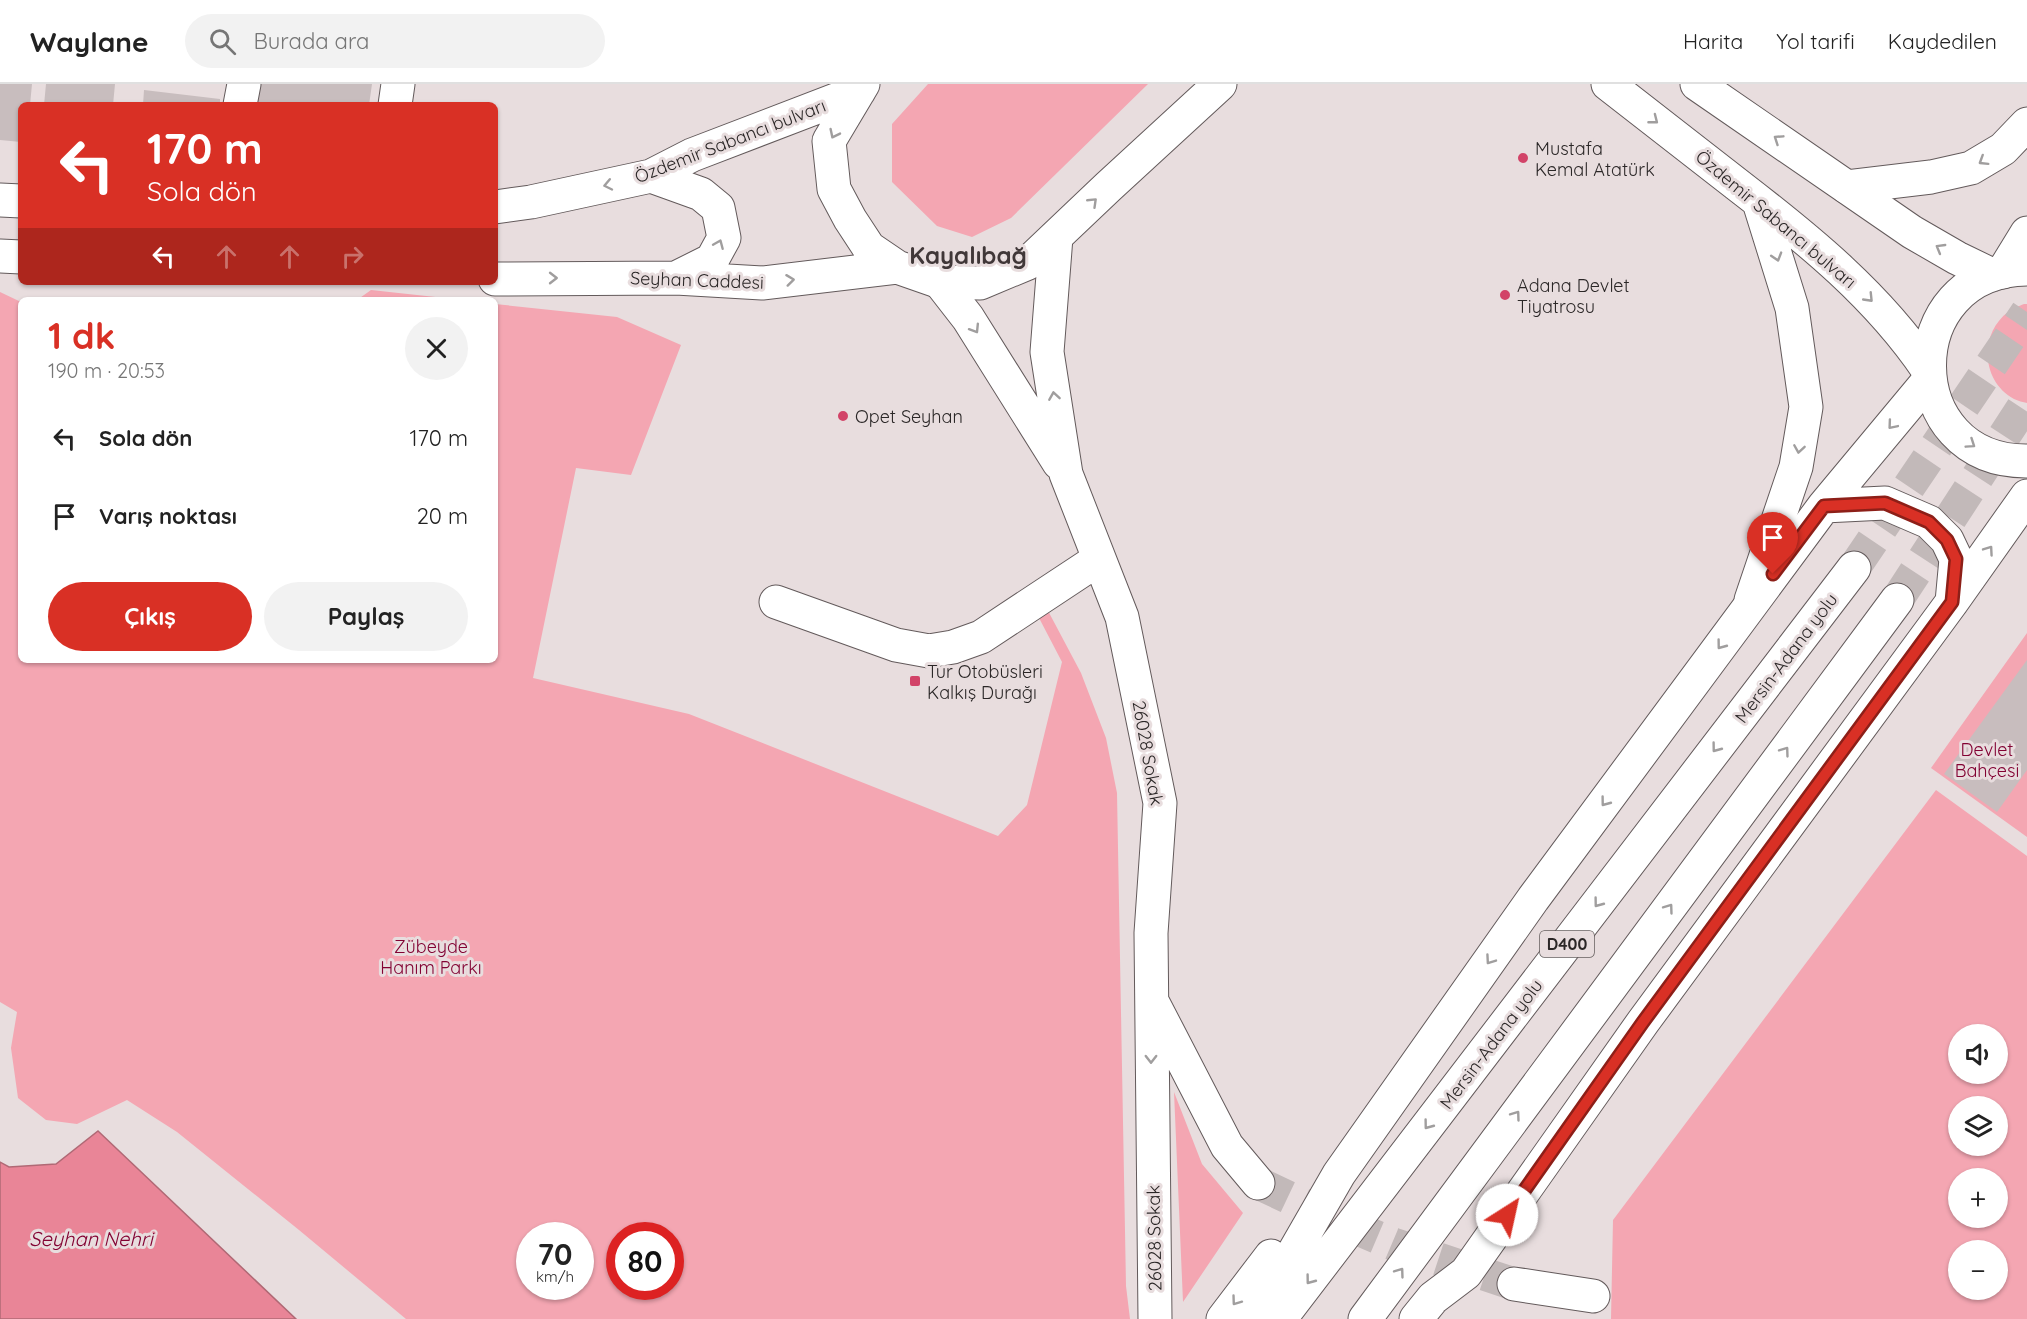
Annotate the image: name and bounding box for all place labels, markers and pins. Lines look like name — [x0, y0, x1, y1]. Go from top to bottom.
place label: Mustafa Kemal Atatürk — [1535, 137, 1655, 181]
marker: Mustafa Kemal Atatürk — [1516, 151, 1530, 165]
place label: Adana Devlet Tiyatrosu — [1517, 274, 1630, 318]
marker: Adana Devlet Tiyatrosu — [1498, 288, 1512, 302]
place label: Opet Seyhan — [855, 405, 963, 428]
marker: Opet Seyhan — [836, 409, 850, 423]
pin — [1747, 512, 1798, 574]
place label: Tur Otobüsleri Kalkış Durağı — [927, 660, 1043, 704]
marker: Tur Otobüsleri Kalkış Durağı — [908, 674, 922, 688]

